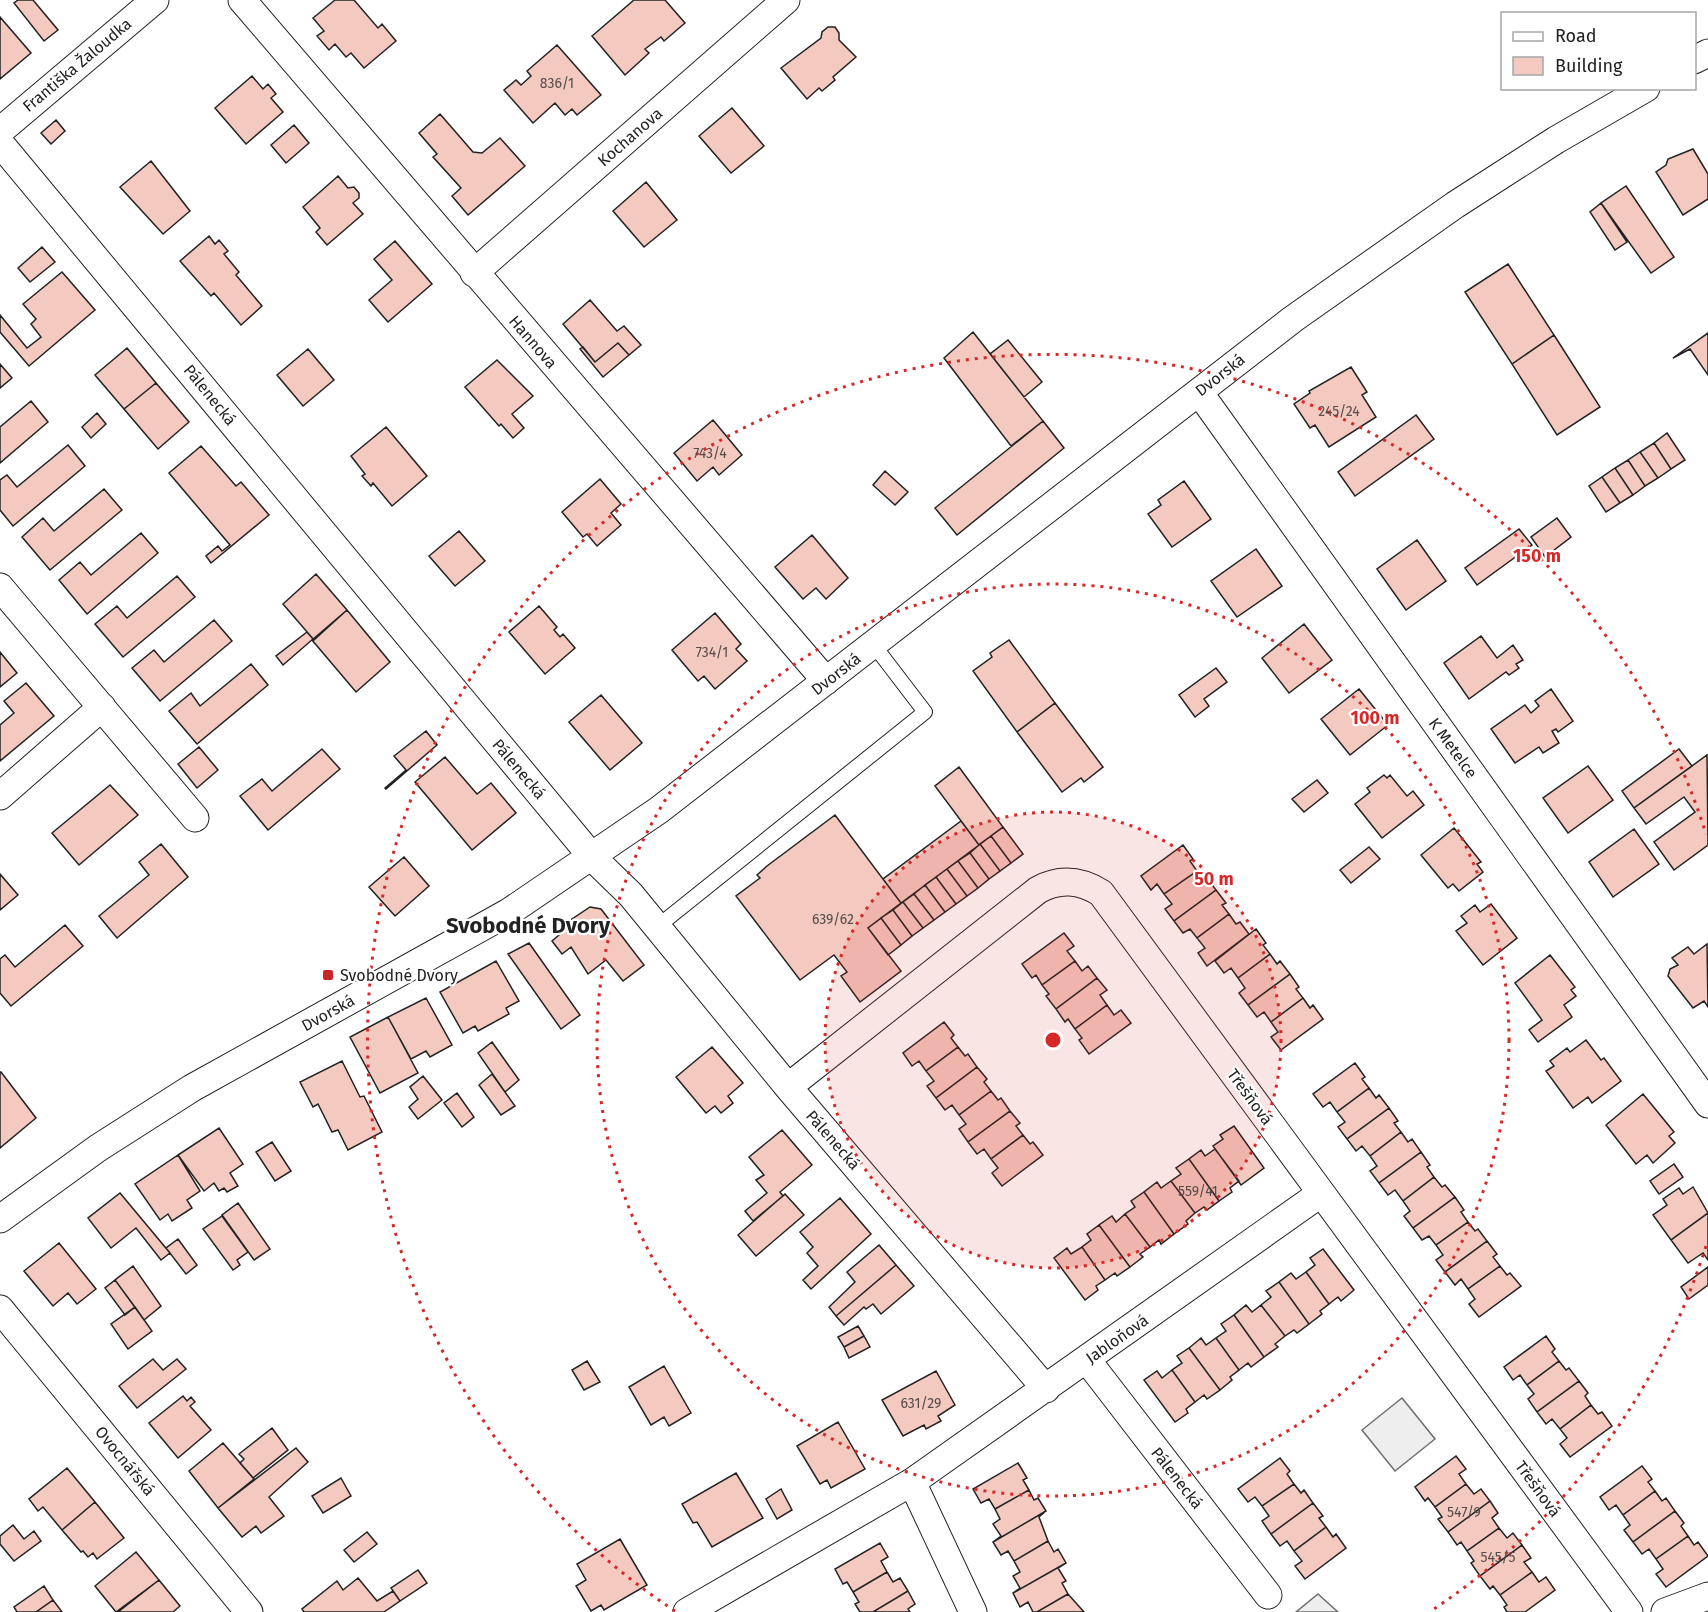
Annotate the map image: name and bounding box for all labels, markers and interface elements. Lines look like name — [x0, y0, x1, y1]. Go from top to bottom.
legend — [1501, 12, 1696, 90]
street label: Františka Žaloudka — [18, 13, 135, 116]
text: Road — [1555, 25, 1597, 47]
text: Building — [1555, 55, 1623, 77]
house number: 836/1 — [540, 75, 574, 92]
street label: Kochanova — [594, 104, 666, 170]
street label: Hannova — [505, 312, 561, 372]
street label: Dvorská — [1191, 350, 1249, 400]
street label: Pálenecká — [180, 361, 240, 429]
house number: 245/24 — [1318, 403, 1360, 420]
house number: 743/4 — [693, 445, 727, 462]
text: 150 m — [1513, 545, 1561, 567]
house number: 734/1 — [696, 644, 728, 661]
street label: Dvorská — [807, 649, 865, 699]
text: 100 m — [1351, 707, 1399, 729]
street label: K Metelce — [1425, 714, 1481, 782]
street label: Pálenecká — [488, 735, 550, 803]
text: 50 m — [1194, 868, 1234, 890]
house number: 639/62 — [812, 911, 854, 928]
district label: Svobodné Dvory — [446, 912, 611, 939]
place label: Svobodné Dvory — [340, 966, 458, 985]
marker: Svobodné Dvory — [321, 968, 335, 982]
street label: Dvorská — [298, 991, 358, 1035]
centre of rings — [1043, 1030, 1063, 1050]
street label: Třešňová — [1223, 1065, 1277, 1129]
street label: Pálenecká — [802, 1106, 864, 1174]
house number: 559/41 — [1178, 1183, 1218, 1200]
street label: Jabloňová — [1082, 1311, 1152, 1367]
house number: 631/29 — [901, 1395, 941, 1412]
street label: Ovocnářská — [91, 1422, 159, 1500]
street label: Pálenecká — [1147, 1444, 1207, 1512]
street label: Třešňová — [1511, 1457, 1565, 1521]
house number: 547/9 — [1447, 1504, 1481, 1521]
house number: 545/5 — [1480, 1549, 1516, 1566]

